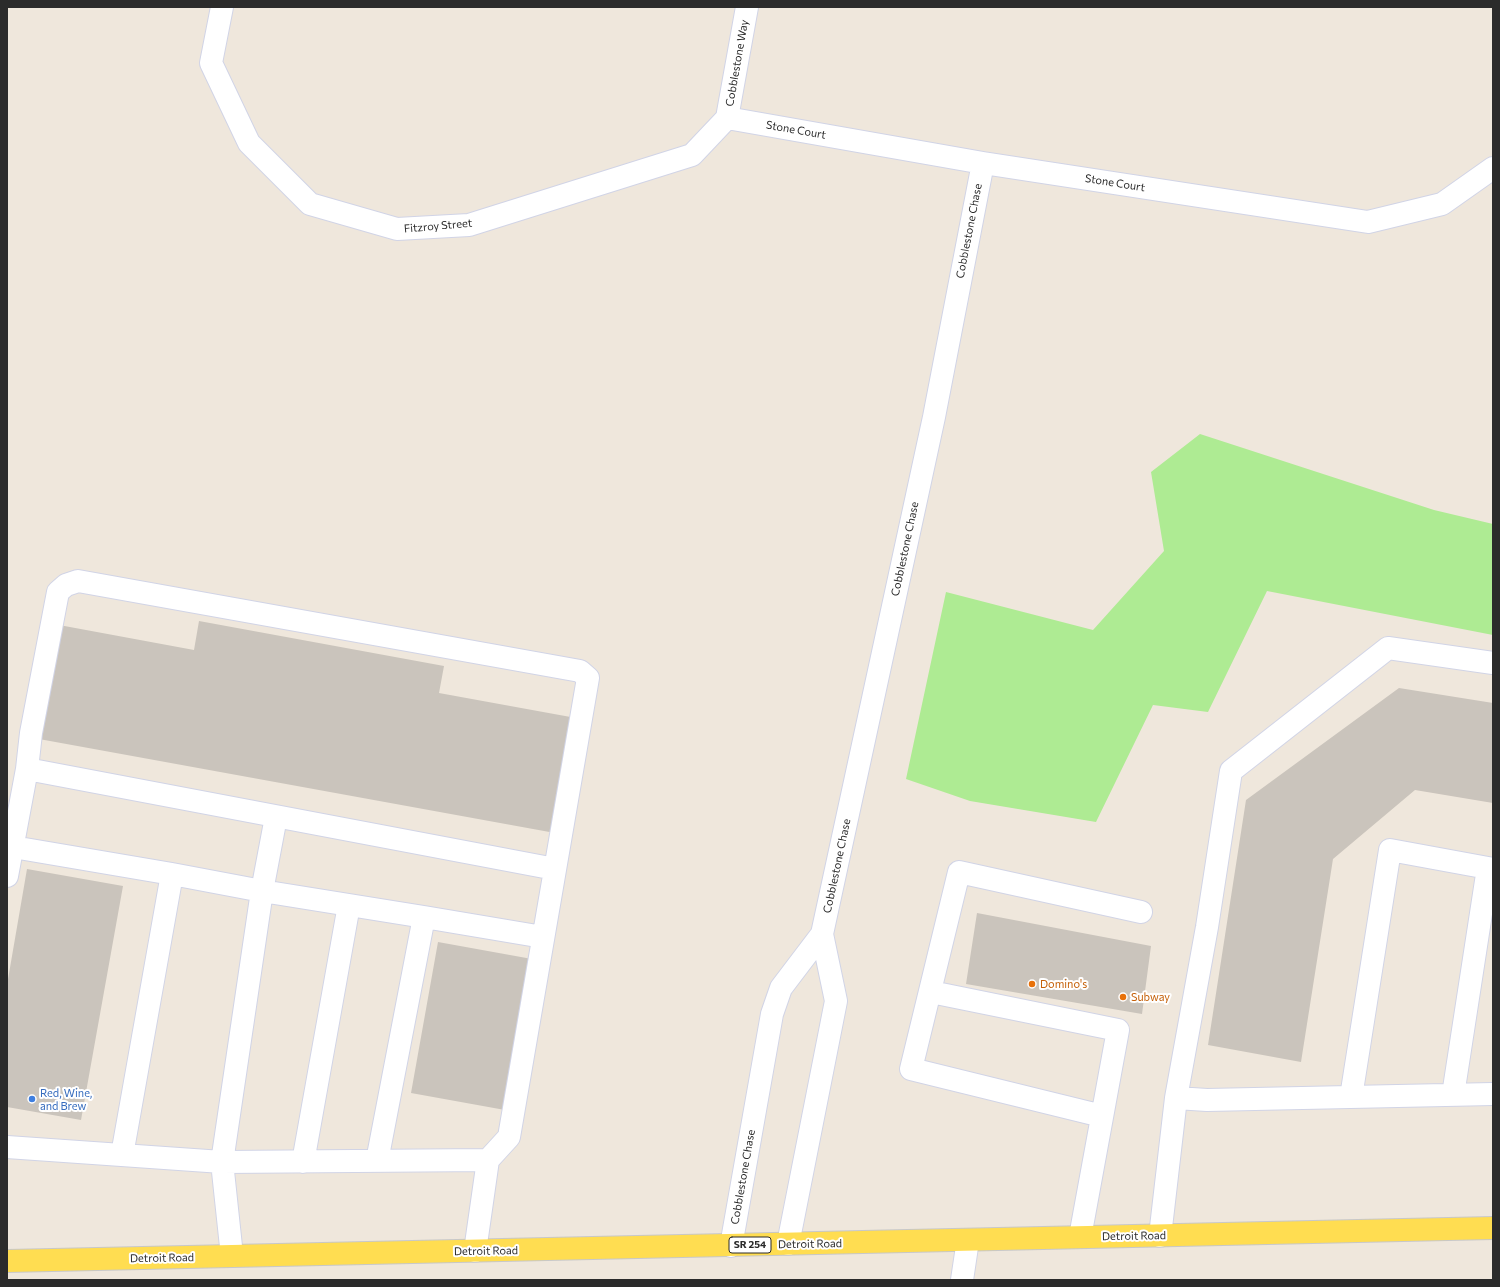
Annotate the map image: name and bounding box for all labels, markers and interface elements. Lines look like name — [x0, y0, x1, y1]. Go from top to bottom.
street label: Cobblestone Way — [723, 19, 751, 107]
street label: Stone Court — [765, 118, 827, 142]
street label: Stone Court — [1084, 172, 1146, 194]
street label: Cobblestone Chase — [953, 182, 985, 280]
street label: Fitzroy Street — [403, 216, 473, 236]
street label: Cobblestone Chase — [889, 501, 921, 597]
street label: Cobblestone Chase — [821, 818, 853, 914]
place label: Domino's — [1040, 977, 1087, 991]
marker: Domino's — [1027, 979, 1037, 989]
place label: Subway — [1131, 990, 1170, 1004]
marker: Subway — [1118, 992, 1128, 1002]
place label: Red, Wine, and Brew — [40, 1086, 92, 1112]
marker: Red, Wine, and Brew — [27, 1094, 37, 1104]
street label: Cobblestone Chase — [728, 1128, 758, 1226]
street label: Detroit Road — [1102, 1229, 1166, 1243]
road number: SR 254 — [729, 1237, 771, 1253]
street label: Detroit Road — [778, 1237, 842, 1251]
street label: Detroit Road — [454, 1244, 518, 1258]
street label: Detroit Road — [130, 1251, 194, 1265]

